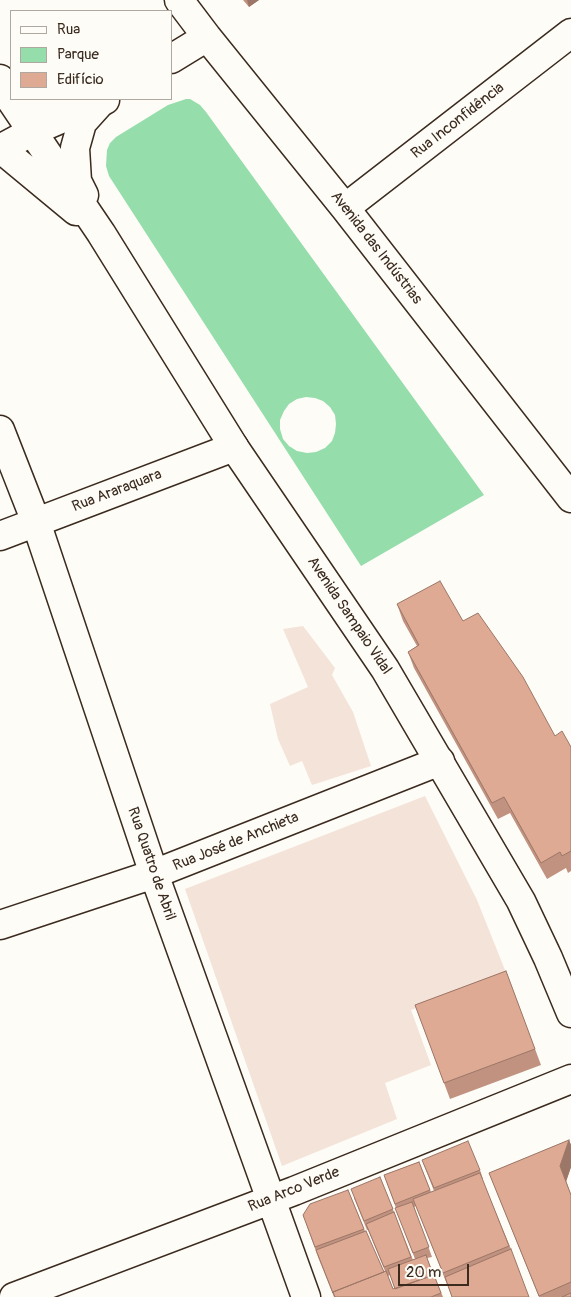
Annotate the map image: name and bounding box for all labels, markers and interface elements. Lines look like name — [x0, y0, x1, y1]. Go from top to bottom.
legend — [10, 10, 172, 100]
text: Rua — [57, 20, 80, 39]
text: Parque — [57, 45, 99, 64]
text: Edifício — [57, 70, 103, 89]
street label: Rua Inconfidência — [408, 79, 508, 163]
street label: Avenida das Indústrias — [326, 188, 426, 308]
street label: Rua Araraquara — [70, 466, 164, 516]
street label: Avenida Sampaio Vidal — [303, 554, 395, 678]
street label: Rua Quatro de Abril — [123, 805, 179, 923]
street label: Rua José de Anchieta — [171, 809, 301, 875]
street label: Rua Arco Verde — [246, 1164, 342, 1216]
scale bar — [401, 1254, 472, 1286]
text: 20 m — [406, 1263, 441, 1282]

